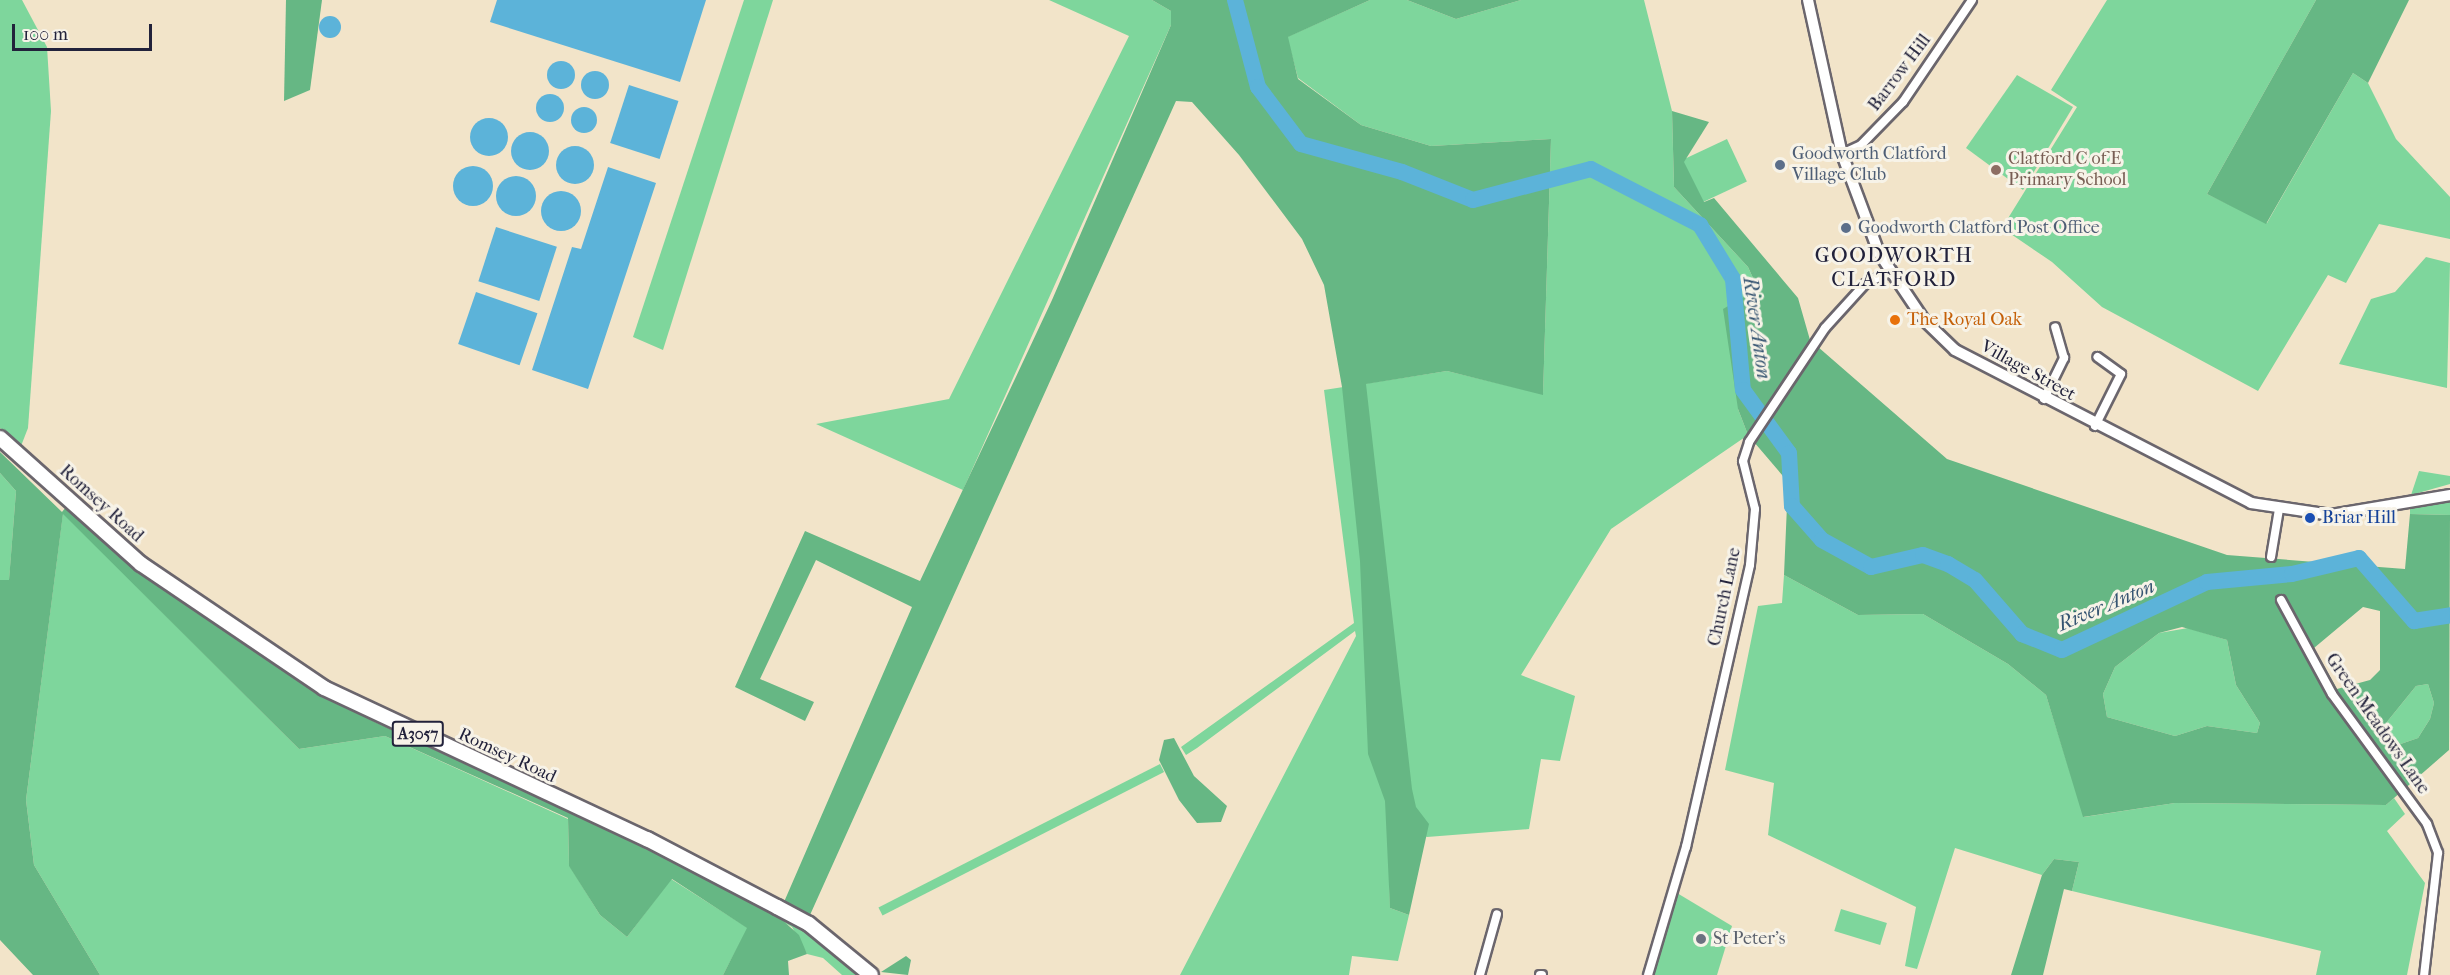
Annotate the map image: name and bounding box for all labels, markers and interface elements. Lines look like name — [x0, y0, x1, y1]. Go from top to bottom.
scale bar — [15, 12, 154, 50]
text: 100 m — [23, 24, 68, 45]
street label: Barrow Hill — [1864, 30, 1936, 116]
place label: Goodworth Clatford Village Club — [1792, 144, 1947, 186]
place label: Clatford C of E Primary School — [2008, 149, 2126, 192]
marker: Goodworth Clatford Village Club — [1773, 158, 1787, 172]
marker: Clatford C of E Primary School — [1989, 163, 2003, 177]
place label: Goodworth Clatford Post Office — [1858, 217, 2100, 239]
marker: Goodworth Clatford Post Office — [1839, 221, 1853, 235]
district label: GOODWORTH CLATFORD — [1815, 242, 1973, 292]
water label: River Anton — [1738, 275, 1776, 381]
place label: The Royal Oak — [1907, 309, 2022, 331]
marker: The Royal Oak — [1888, 313, 1902, 327]
street label: Village Street — [1977, 336, 2079, 406]
street label: Romsey Road — [55, 461, 147, 547]
place label: Briar Hill — [2322, 507, 2396, 529]
marker: Briar Hill — [2303, 511, 2317, 525]
street label: Church Lane — [1704, 546, 1746, 648]
water label: River Anton — [2054, 574, 2158, 636]
street label: Green Meadows Lane — [2320, 649, 2434, 799]
road number: A3057 — [391, 721, 445, 747]
street label: Romsey Road — [455, 724, 559, 788]
place label: St Peter's — [1713, 928, 1785, 950]
marker: St Peter's — [1694, 932, 1708, 946]

